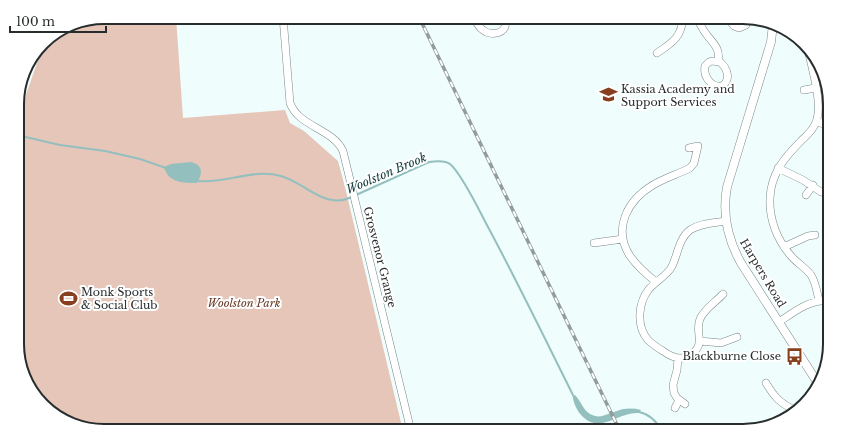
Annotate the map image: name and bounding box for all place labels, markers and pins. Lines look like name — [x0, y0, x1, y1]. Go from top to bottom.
place label: Kassia Academy and Support Services — [621, 82, 735, 109]
school or university icon: Kassia Academy and Support Services — [598, 85, 618, 105]
place label: Monk Sports & Social Club — [81, 285, 158, 312]
sports icon: Monk Sports & Social Club — [58, 288, 78, 308]
bus stop icon: Blackburne Close — [784, 346, 804, 366]
place label: Blackburne Close — [682, 349, 781, 363]

